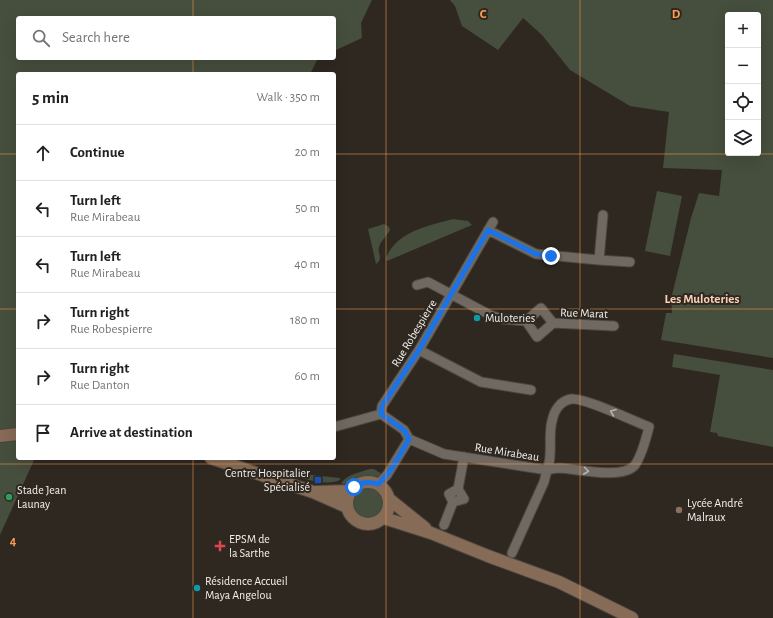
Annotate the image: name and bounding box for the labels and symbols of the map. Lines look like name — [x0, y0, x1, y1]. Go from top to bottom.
text: C — [480, 8, 487, 21]
text: D — [672, 8, 681, 21]
route end — [542, 247, 560, 265]
district label: Les Muloteries — [665, 293, 739, 306]
street label: Rue Robespierre — [389, 297, 439, 369]
street label: Rue Marat — [560, 306, 608, 320]
place label: Muloteries — [485, 312, 535, 324]
marker: Muloteries — [472, 313, 482, 323]
one-way arrow — [609, 409, 616, 417]
street label: Rue Mirabeau — [474, 441, 540, 463]
place label: Centre Hospitalier Spécialisé — [225, 467, 310, 493]
one-way arrow — [583, 467, 589, 476]
marker: Centre Hospitalier Spécialisé — [313, 475, 323, 485]
route start — [345, 478, 363, 496]
place label: Stade Jean Launay — [17, 484, 66, 511]
marker: Stade Jean Launay — [4, 492, 14, 502]
place label: Lycée André Malraux — [687, 497, 743, 523]
marker: Lycée André Malraux — [674, 505, 684, 515]
place label: EPSM de la Sarthe — [229, 533, 270, 559]
text: 4 — [10, 535, 17, 548]
marker: EPSM de la Sarthe — [214, 540, 226, 552]
place label: Résidence Accueil Maya Angelou — [205, 575, 288, 602]
marker: Résidence Accueil Maya Angelou — [192, 583, 202, 593]

